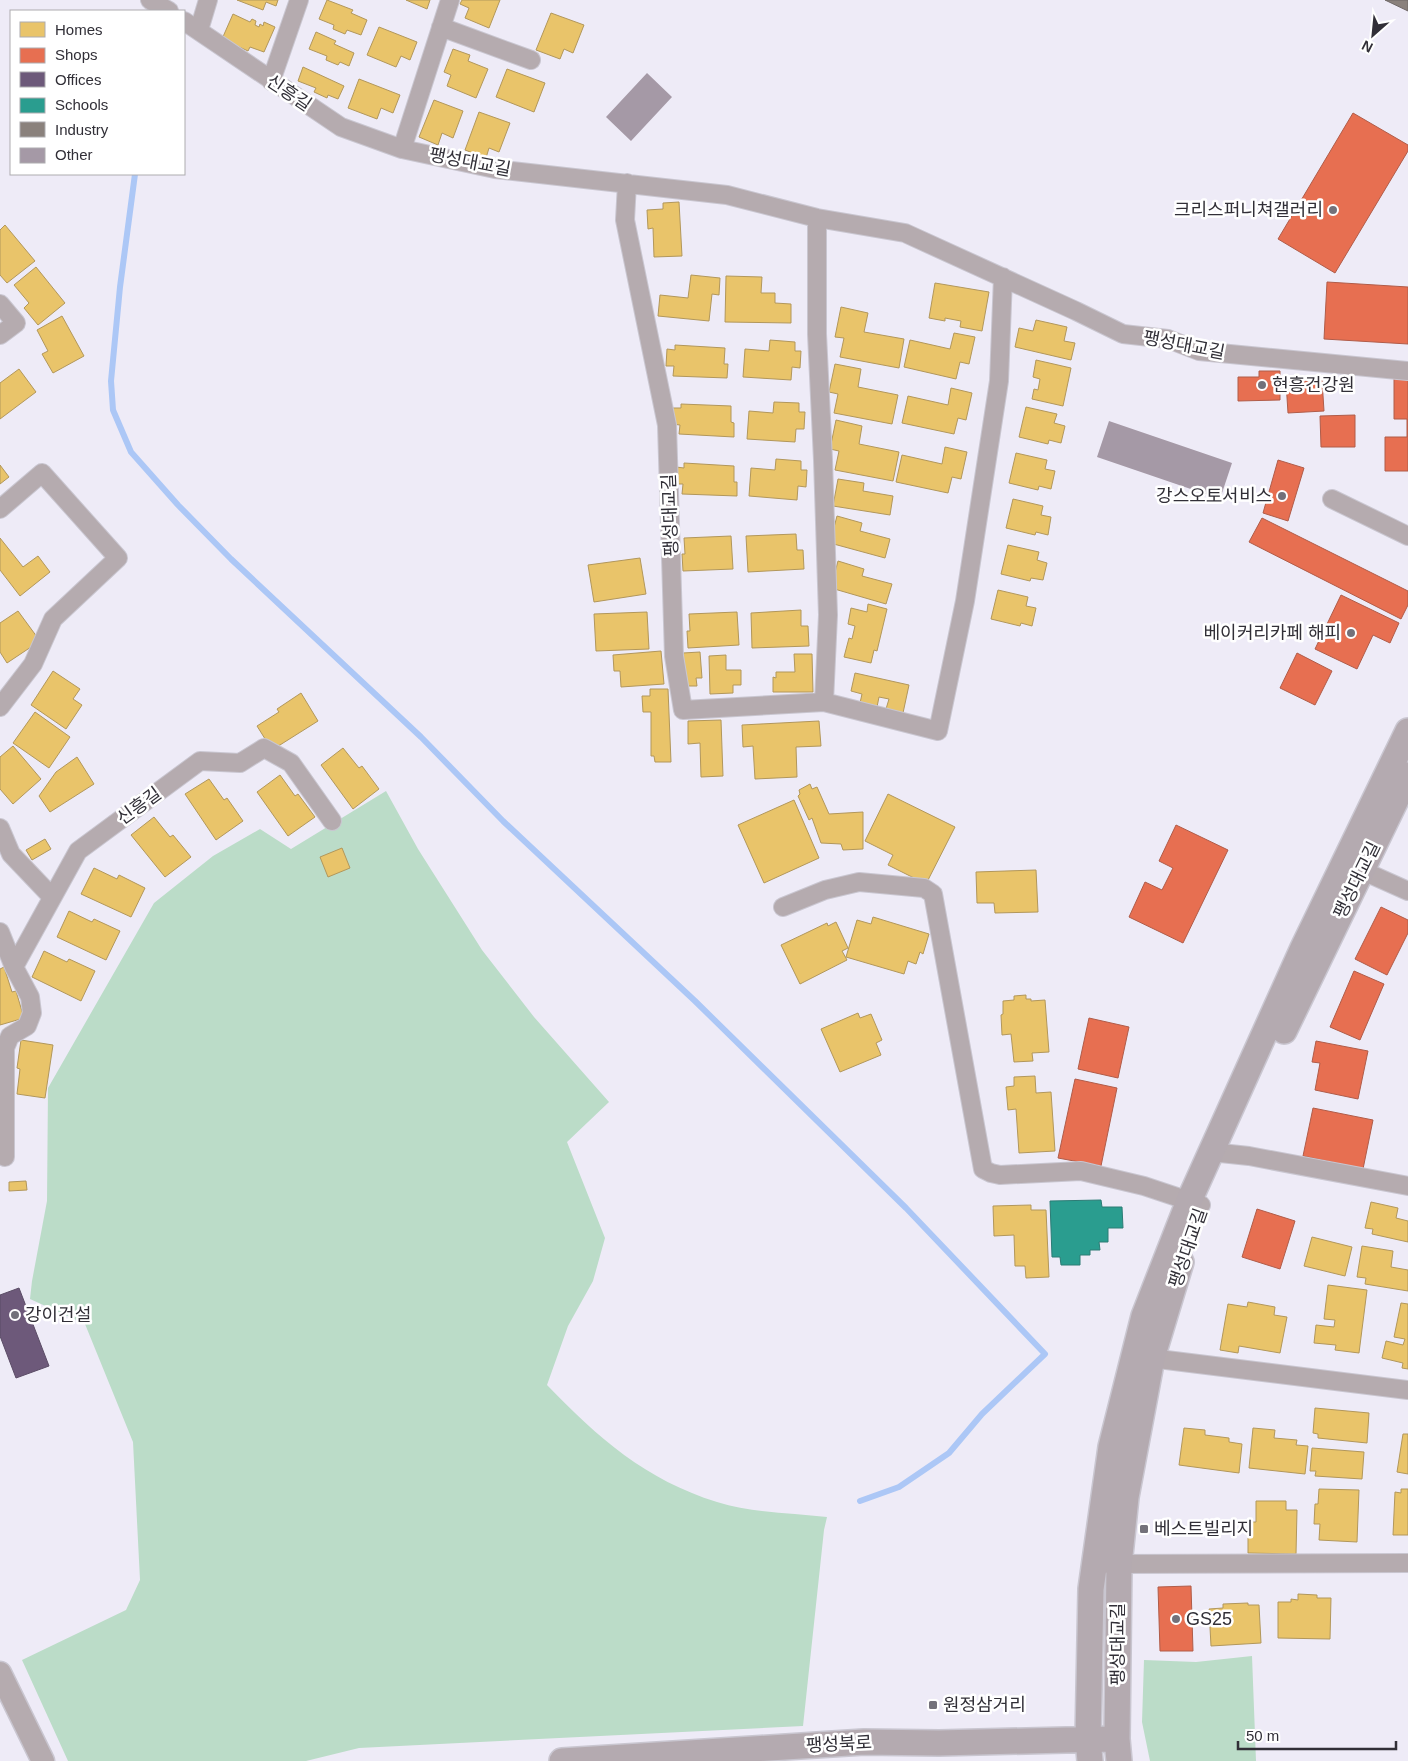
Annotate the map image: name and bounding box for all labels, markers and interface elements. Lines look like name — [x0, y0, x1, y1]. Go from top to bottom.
legend — [10, 10, 185, 175]
north arrow — [1348, 10, 1398, 60]
text: Homes — [55, 21, 103, 38]
text: N — [1359, 37, 1375, 56]
text: Shops — [55, 46, 98, 63]
text: Offices — [55, 71, 101, 88]
street label: 신흥길 — [263, 71, 315, 115]
text: Schools — [55, 96, 108, 113]
text: Industry — [55, 121, 109, 138]
street label: 팽성대교길 — [427, 144, 513, 180]
text: Other — [55, 146, 93, 163]
place label: 크리스퍼니쳐갤러리 — [1174, 200, 1323, 220]
marker: 크리스퍼니쳐갤러리 — [1327, 204, 1339, 216]
street label: 팽성대교길 — [1141, 327, 1227, 363]
place label: 현흥건강원 — [1272, 375, 1355, 395]
marker: 현흥건강원 — [1256, 379, 1268, 391]
street label: 팽성대교길 — [659, 473, 681, 557]
place label: 강스오토서비스 — [1156, 486, 1272, 506]
marker: 강스오토서비스 — [1276, 490, 1288, 502]
place label: 베이커리카페 해피 — [1204, 623, 1341, 643]
marker: 베이커리카페 해피 — [1345, 627, 1357, 639]
street label: 신흥길 — [113, 783, 165, 829]
street label: 팽성대교길 — [1330, 838, 1384, 922]
street label: 팽성대교길 — [1165, 1206, 1211, 1290]
place label: 강이건설 — [25, 1305, 91, 1325]
marker: 강이건설 — [9, 1309, 21, 1321]
place label: 베스트빌리지 — [1154, 1519, 1253, 1539]
marker: 베스트빌리지 — [1138, 1523, 1150, 1535]
street label: 팽성대교길 — [1108, 1603, 1128, 1685]
place label: GS25 — [1186, 1609, 1232, 1629]
marker: GS25 — [1170, 1613, 1182, 1625]
place label: 원정삼거리 — [943, 1695, 1026, 1715]
marker: 원정삼거리 — [927, 1699, 939, 1711]
scale bar — [1238, 1718, 1396, 1750]
text: 50 m — [1246, 1727, 1279, 1744]
street label: 팽성북로 — [805, 1732, 873, 1756]

